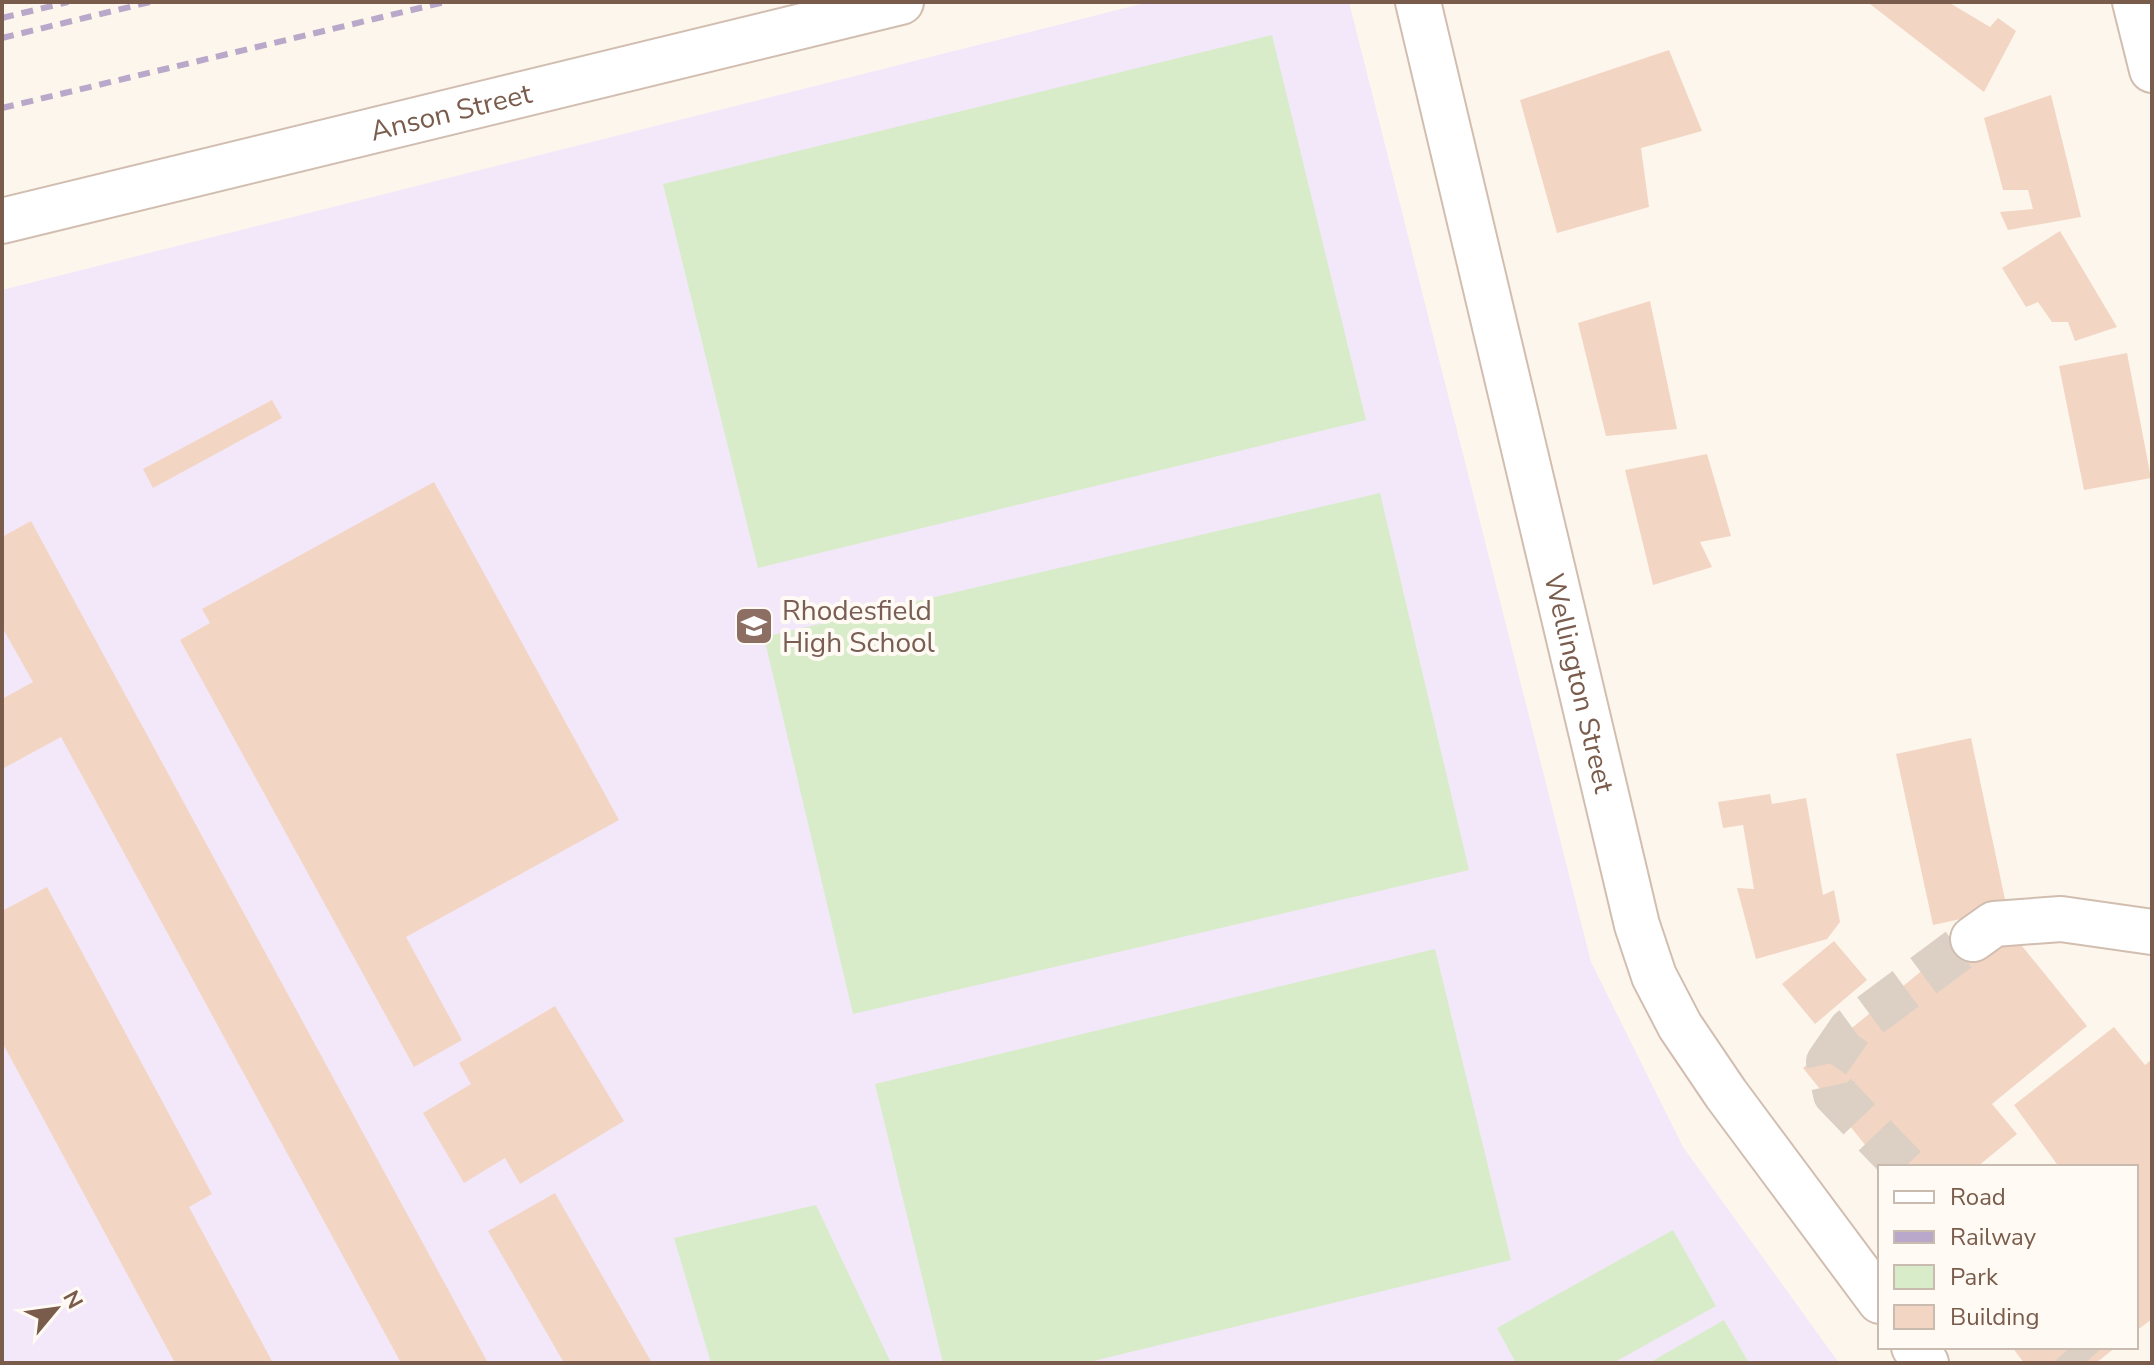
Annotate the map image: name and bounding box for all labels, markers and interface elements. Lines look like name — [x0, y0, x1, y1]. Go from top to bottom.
street label: Anson Street — [366, 75, 536, 151]
street label: Wellington Street — [1534, 570, 1623, 797]
place label: Rhodesfield High School — [782, 592, 936, 662]
school or university icon: Rhodesfield High School — [733, 605, 775, 647]
legend — [1878, 1165, 2138, 1349]
text: Road — [1950, 1181, 2006, 1213]
text: Railway — [1950, 1221, 2037, 1253]
text: Park — [1950, 1261, 1999, 1293]
north arrow — [16, 1269, 96, 1349]
text: N — [56, 1285, 90, 1314]
text: Building — [1950, 1301, 2040, 1333]

